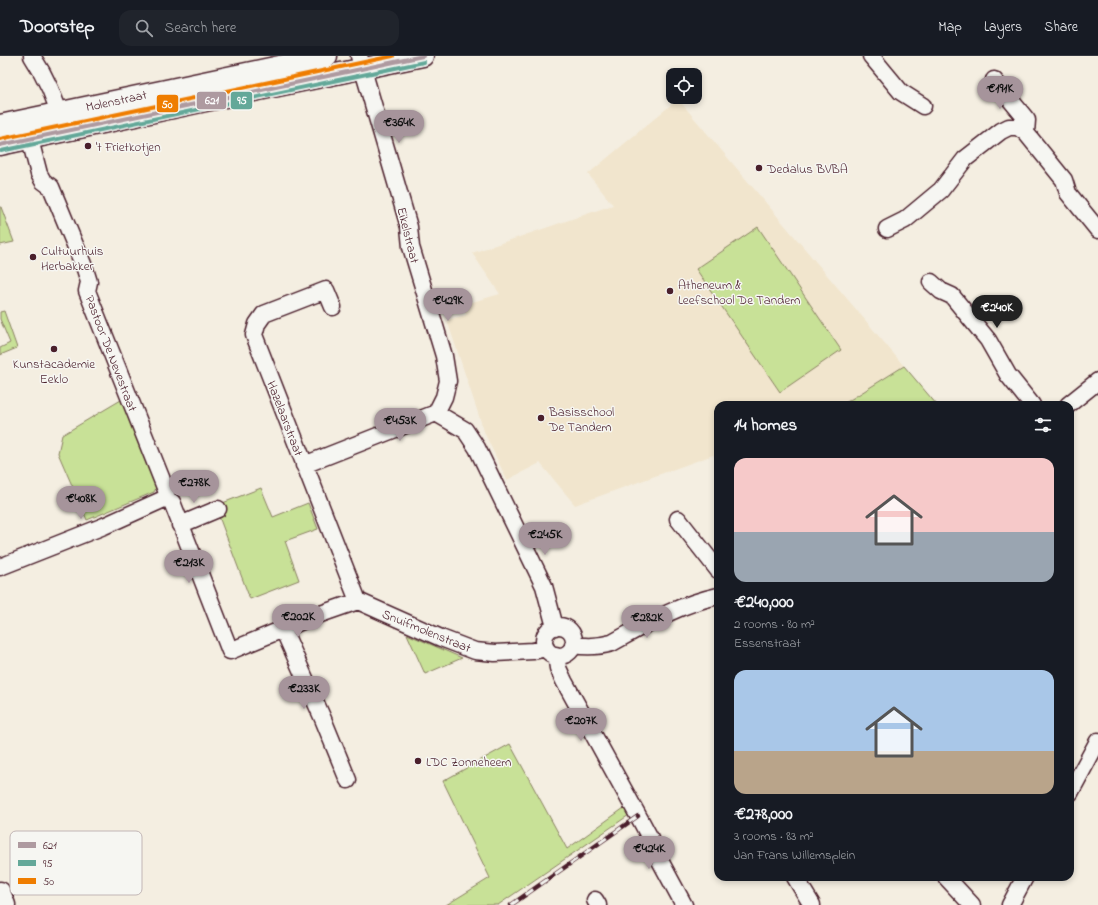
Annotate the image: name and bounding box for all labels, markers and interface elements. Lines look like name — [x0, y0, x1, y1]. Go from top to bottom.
search box — [119, 10, 399, 46]
text: Doorstep — [20, 14, 95, 41]
icon: search — [133, 17, 155, 39]
text: Search here — [165, 17, 236, 39]
text: Map — [938, 17, 962, 38]
text: Layers — [984, 17, 1022, 38]
text: Share — [1044, 17, 1078, 38]
map controls — [666, 68, 702, 104]
button: locate — [666, 68, 702, 104]
pin: €191K — [972, 76, 1028, 110]
text: €191K — [986, 79, 1014, 98]
street label: Molenstraat — [84, 86, 149, 117]
line badge: 621 — [196, 91, 227, 110]
line badge: 95 — [230, 91, 253, 110]
text: 621 — [204, 93, 219, 109]
text: 95 — [236, 93, 248, 109]
line badge: 50 — [156, 94, 179, 113]
text: 50 — [161, 97, 173, 113]
pin: €364K — [371, 110, 427, 144]
text: €364K — [383, 113, 415, 132]
place label: 't Frietkotjen — [96, 138, 161, 157]
marker: 't Frietkotjen — [83, 141, 93, 151]
place label: Dedalus BVBA — [766, 160, 848, 179]
marker: Dedalus BVBA — [754, 163, 764, 173]
street label: Eikelstraat — [391, 205, 424, 266]
place label: Cultuurhuis Herbakker — [41, 242, 104, 276]
marker: Cultuurhuis Herbakker — [28, 252, 38, 262]
place label: Atheneum & Leefschool De Tandem — [678, 276, 800, 310]
marker: Atheneum & Leefschool De Tandem — [665, 286, 675, 296]
pin: €429K — [420, 288, 476, 322]
text: €429K — [432, 291, 464, 310]
street label: Pastoor De Nevestraat — [80, 293, 142, 415]
pin: €240K — [969, 295, 1025, 329]
text: €240K — [981, 298, 1013, 317]
marker: Kunstacademie Eeklo — [49, 344, 59, 354]
place label: Kunstacademie Eeklo — [13, 355, 95, 389]
street label: Hazelaarstraat — [261, 378, 308, 460]
place label: Basisschool De Tandem — [548, 403, 614, 437]
pin: €453K — [372, 408, 428, 442]
text: €453K — [383, 411, 417, 430]
marker: Basisschool De Tandem — [536, 413, 546, 423]
text: 14 homes — [734, 413, 797, 438]
icon: filters — [1032, 414, 1054, 436]
pin: €278K — [166, 470, 222, 504]
text: €278K — [178, 473, 210, 492]
icon: home — [858, 484, 930, 556]
pin: €408K — [53, 486, 109, 520]
text: €408K — [65, 489, 97, 508]
pin: €245K — [517, 522, 573, 556]
text: €245K — [528, 525, 562, 544]
pin: €213K — [161, 550, 217, 584]
text: €213K — [173, 553, 205, 572]
text: €240,000 — [734, 590, 794, 615]
pin: €202K — [270, 604, 326, 638]
street label: Snuifmolenstraat — [379, 605, 474, 658]
pin: €282K — [619, 605, 675, 639]
text: €202K — [281, 607, 315, 626]
text: €282K — [630, 608, 664, 627]
text: 2 rooms · 80 m² — [734, 615, 815, 634]
text: Essenstraat — [734, 634, 801, 653]
pin: €233K — [276, 676, 332, 710]
text: €233K — [288, 679, 320, 698]
icon: home — [858, 696, 930, 768]
pin: €207K — [553, 708, 609, 742]
text: €207K — [565, 711, 597, 730]
place label: LDC Zonneheem — [426, 753, 511, 772]
marker: LDC Zonneheem — [413, 756, 423, 766]
text: €278,000 — [734, 802, 793, 827]
text: 3 rooms · 83 m² — [734, 827, 814, 846]
legend — [10, 831, 142, 895]
pin: €424K — [621, 836, 677, 870]
text: 621 — [43, 838, 57, 854]
text: €424K — [633, 839, 665, 858]
text: Jan Frans Willemsplein — [734, 846, 855, 865]
text: 95 — [43, 856, 53, 872]
text: 50 — [43, 874, 54, 890]

